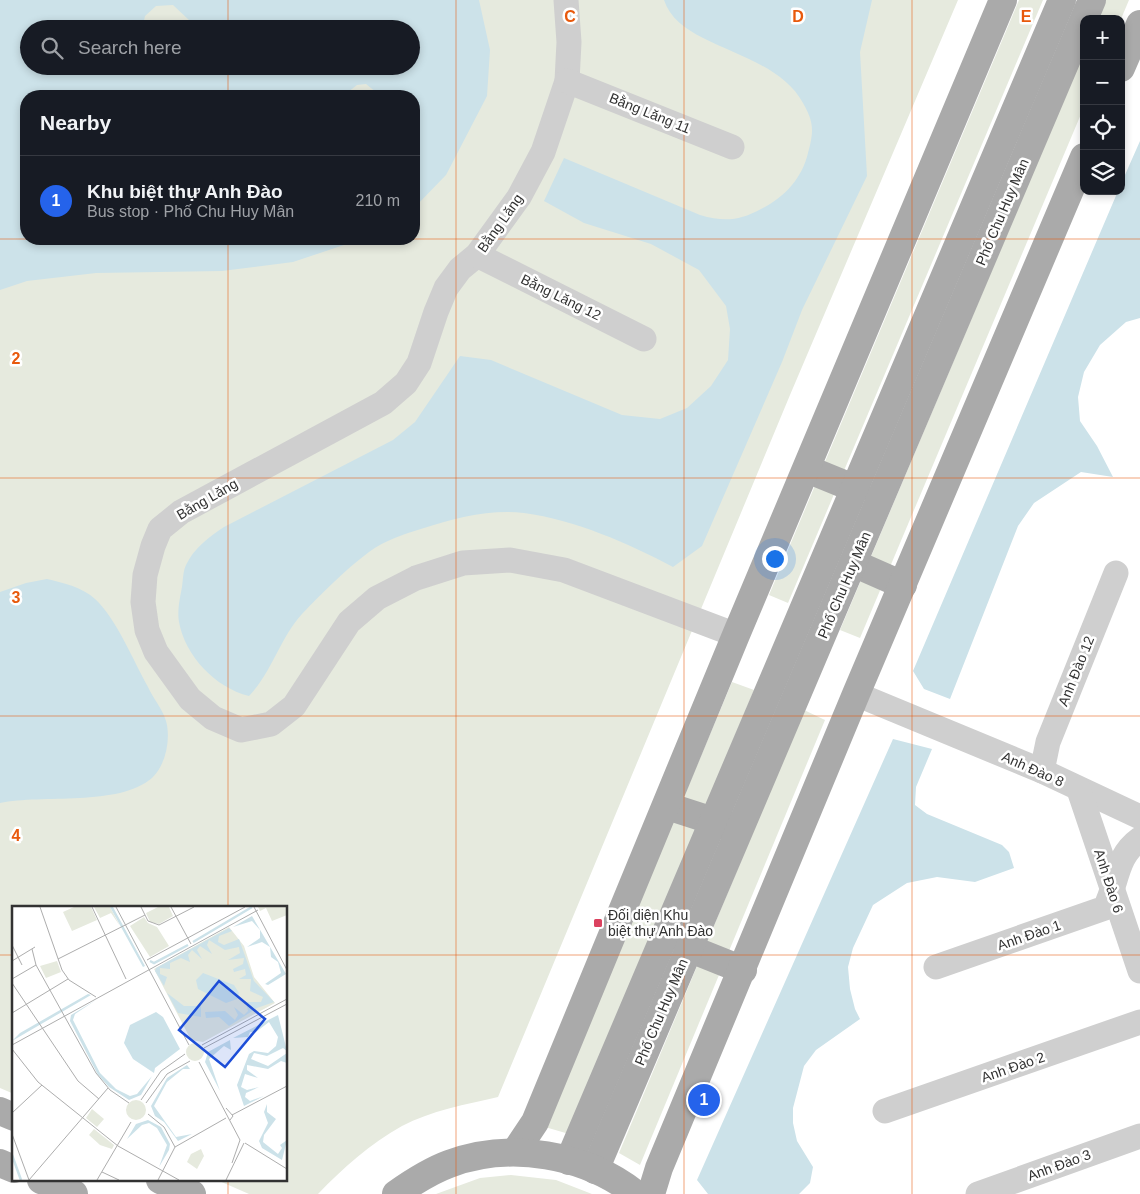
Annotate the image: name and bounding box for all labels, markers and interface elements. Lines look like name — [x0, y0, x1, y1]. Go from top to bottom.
text: C — [564, 8, 576, 25]
text: D — [792, 8, 804, 25]
text: E — [1021, 8, 1032, 25]
map controls — [1080, 15, 1125, 195]
button: + — [1080, 15, 1125, 60]
search box — [20, 20, 420, 75]
icon: search — [38, 34, 66, 62]
text: Search here — [78, 37, 182, 58]
button: − — [1080, 60, 1125, 105]
street label: Bằng Lăng 11 — [607, 89, 693, 137]
button: locate — [1080, 105, 1125, 150]
text: Nearby — [40, 111, 111, 134]
button: layers — [1080, 150, 1125, 195]
street label: Phố Chu Huy Mân — [972, 156, 1032, 268]
text: Khu biệt thự Anh Đào — [87, 181, 283, 202]
street label: Bằng Lăng — [474, 191, 526, 255]
text: 1 — [52, 192, 60, 209]
text: 210 m — [356, 192, 400, 209]
text: Bus stop · Phố Chu Huy Mân — [87, 203, 294, 220]
street label: Bằng Lăng 12 — [518, 271, 604, 323]
text: 2 — [12, 350, 21, 367]
street label: Bằng Lăng — [174, 475, 240, 523]
street label: Phố Chu Huy Mân — [814, 529, 874, 641]
your location — [762, 546, 788, 572]
text: 3 — [12, 589, 21, 606]
street label: Anh Đào 12 — [1055, 634, 1097, 708]
street label: Anh Đào 8 — [1000, 748, 1067, 790]
text: 4 — [12, 827, 21, 844]
street label: Anh Đào 6 — [1091, 847, 1127, 915]
inset map — [12, 906, 288, 1182]
place label: Đối diện Khu biệt thự Anh Đào — [608, 907, 713, 939]
marker: Đối diện Khu biệt thự Anh Đào — [592, 917, 604, 929]
street label: Anh Đào 1 — [995, 917, 1063, 953]
street label: Phố Chu Huy Mân — [631, 956, 691, 1068]
street label: Anh Đào 2 — [979, 1049, 1047, 1085]
pin: 1 — [688, 1081, 720, 1119]
street label: Anh Đào 3 — [1025, 1146, 1093, 1184]

